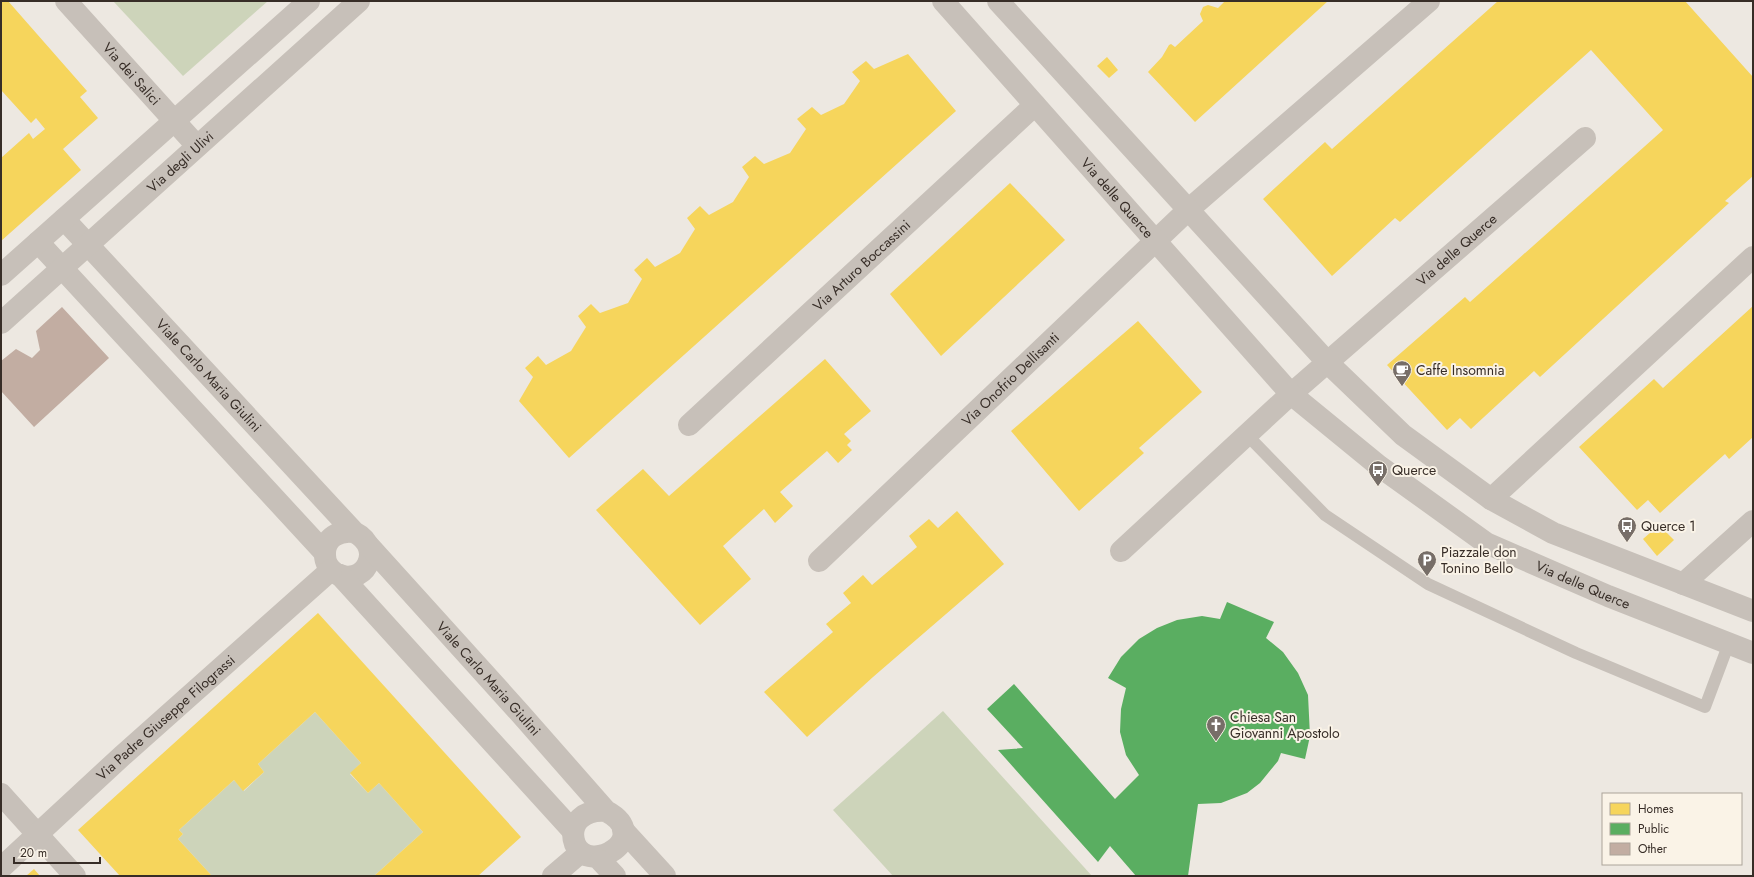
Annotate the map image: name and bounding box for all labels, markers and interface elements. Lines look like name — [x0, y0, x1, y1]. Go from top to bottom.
street label: Via dei Salici — [98, 38, 165, 110]
street label: Via degli Ulivi — [142, 126, 218, 197]
street label: Via delle Querce — [1076, 153, 1158, 242]
street label: Via delle Querce — [1412, 209, 1501, 291]
street label: Via Arturo Boccassini — [808, 215, 915, 316]
street label: Viale Carlo Maria Giulini — [151, 314, 266, 436]
street label: Via Onofrio Dellisanti — [957, 328, 1063, 430]
cafe icon: Caffe Insomnia — [1391, 359, 1413, 387]
place label: Caffe Insomnia — [1416, 360, 1504, 380]
bus stop icon: Querce — [1367, 459, 1389, 487]
place label: Querce — [1392, 460, 1436, 480]
bus stop icon: Querce 1 — [1616, 515, 1638, 543]
place label: Querce 1 — [1641, 516, 1696, 536]
place label: Piazzale don Tonino Bello — [1441, 542, 1517, 578]
parking icon: Piazzale don Tonino Bello — [1416, 549, 1438, 577]
street label: Via delle Querce — [1532, 556, 1633, 614]
street label: Viale Carlo Maria Giulini — [432, 617, 545, 740]
street label: Via Padre Giuseppe Filograssi — [92, 650, 239, 785]
place label: Chiesa San Giovanni Apostolo — [1230, 707, 1340, 743]
church icon: Chiesa San Giovanni Apostolo — [1205, 714, 1227, 742]
legend — [1602, 793, 1742, 865]
text: Homes — [1638, 800, 1674, 818]
text: Public — [1638, 820, 1669, 838]
scale bar — [14, 839, 100, 865]
text: Other — [1638, 840, 1668, 858]
text: 20 m — [20, 844, 47, 862]

